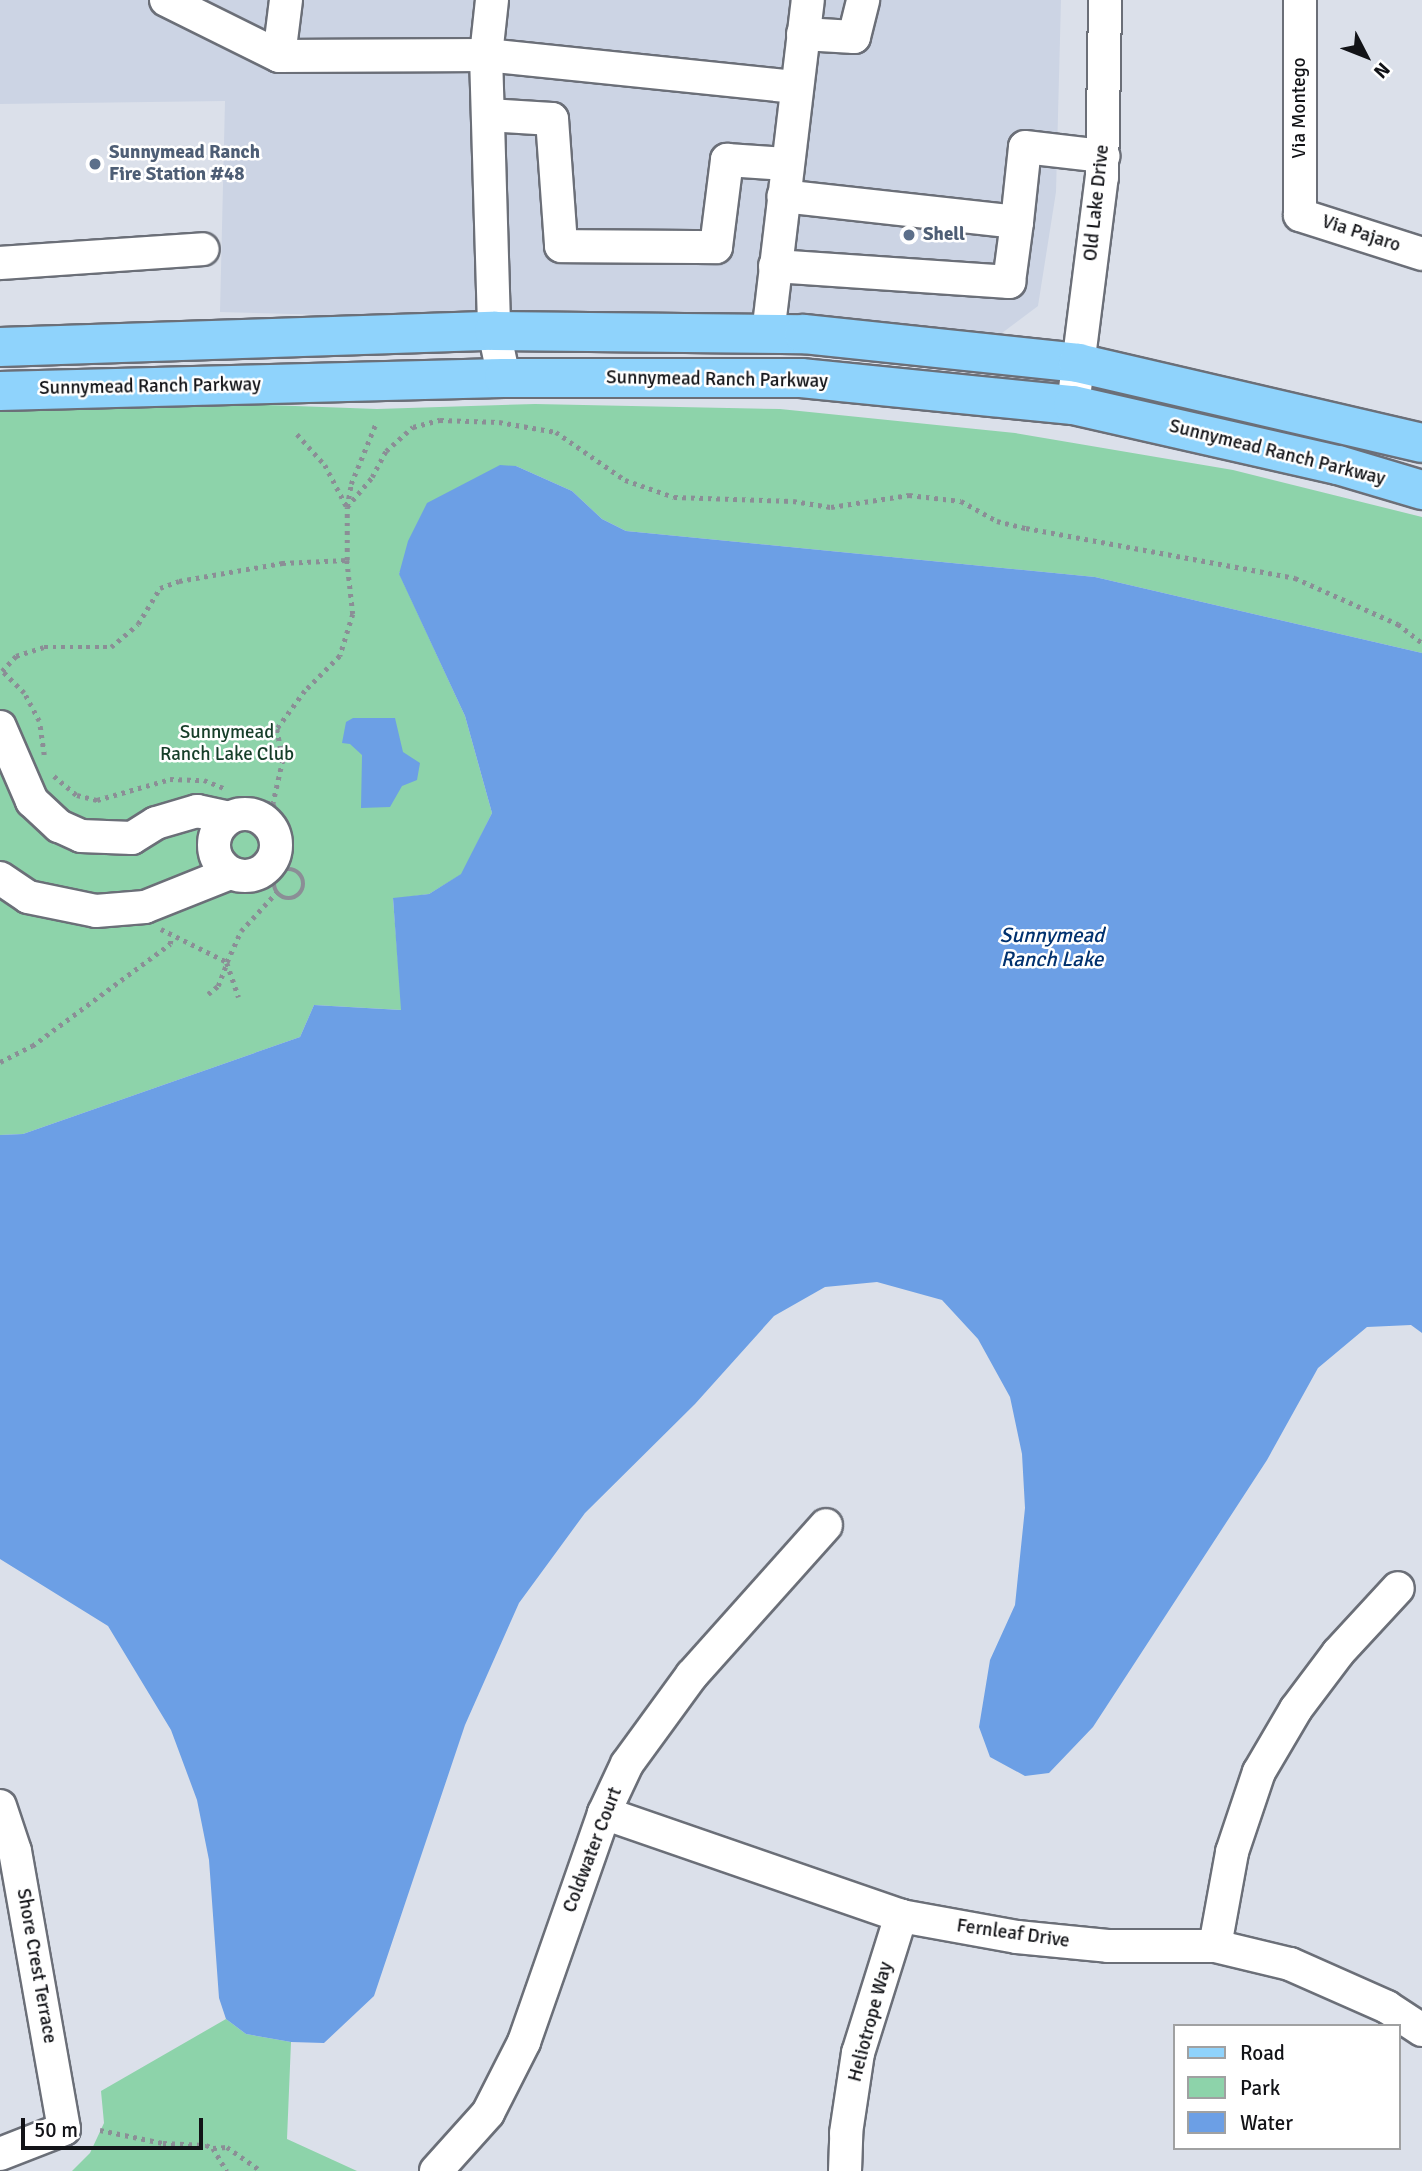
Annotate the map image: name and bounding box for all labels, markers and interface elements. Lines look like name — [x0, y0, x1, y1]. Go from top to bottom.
north arrow — [1331, 21, 1401, 91]
street label: Via Montego — [1289, 57, 1311, 159]
text: N — [1368, 57, 1395, 83]
place label: Sunnymead Ranch Fire Station #48 — [109, 142, 260, 186]
street label: Old Lake Drive — [1080, 144, 1114, 262]
marker: Sunnymead Ranch Fire Station #48 — [87, 156, 103, 172]
street label: Via Pajaro — [1319, 211, 1403, 257]
place label: Shell — [923, 224, 965, 246]
marker: Shell — [901, 227, 917, 243]
street label: Sunnymead Ranch Parkway — [606, 367, 828, 393]
street label: Sunnymead Ranch Parkway — [39, 374, 261, 400]
street label: Sunnymead Ranch Parkway — [1167, 415, 1387, 491]
park label: Sunnymead Ranch Lake Club — [160, 722, 294, 766]
water label: Sunnymead Ranch Lake — [1000, 922, 1104, 972]
street label: Coldwater Court — [559, 1784, 627, 1916]
street label: Shore Crest Terrace — [11, 1887, 61, 2045]
street label: Fernleaf Drive — [955, 1915, 1071, 1953]
street label: Heliotrope Way — [844, 1959, 898, 2085]
legend — [1174, 2024, 1401, 2150]
text: Road — [1240, 2040, 1285, 2066]
text: Park — [1240, 2075, 1280, 2101]
scale bar — [24, 2104, 206, 2148]
text: Water — [1240, 2110, 1293, 2136]
text: 50 m — [34, 2117, 78, 2143]

